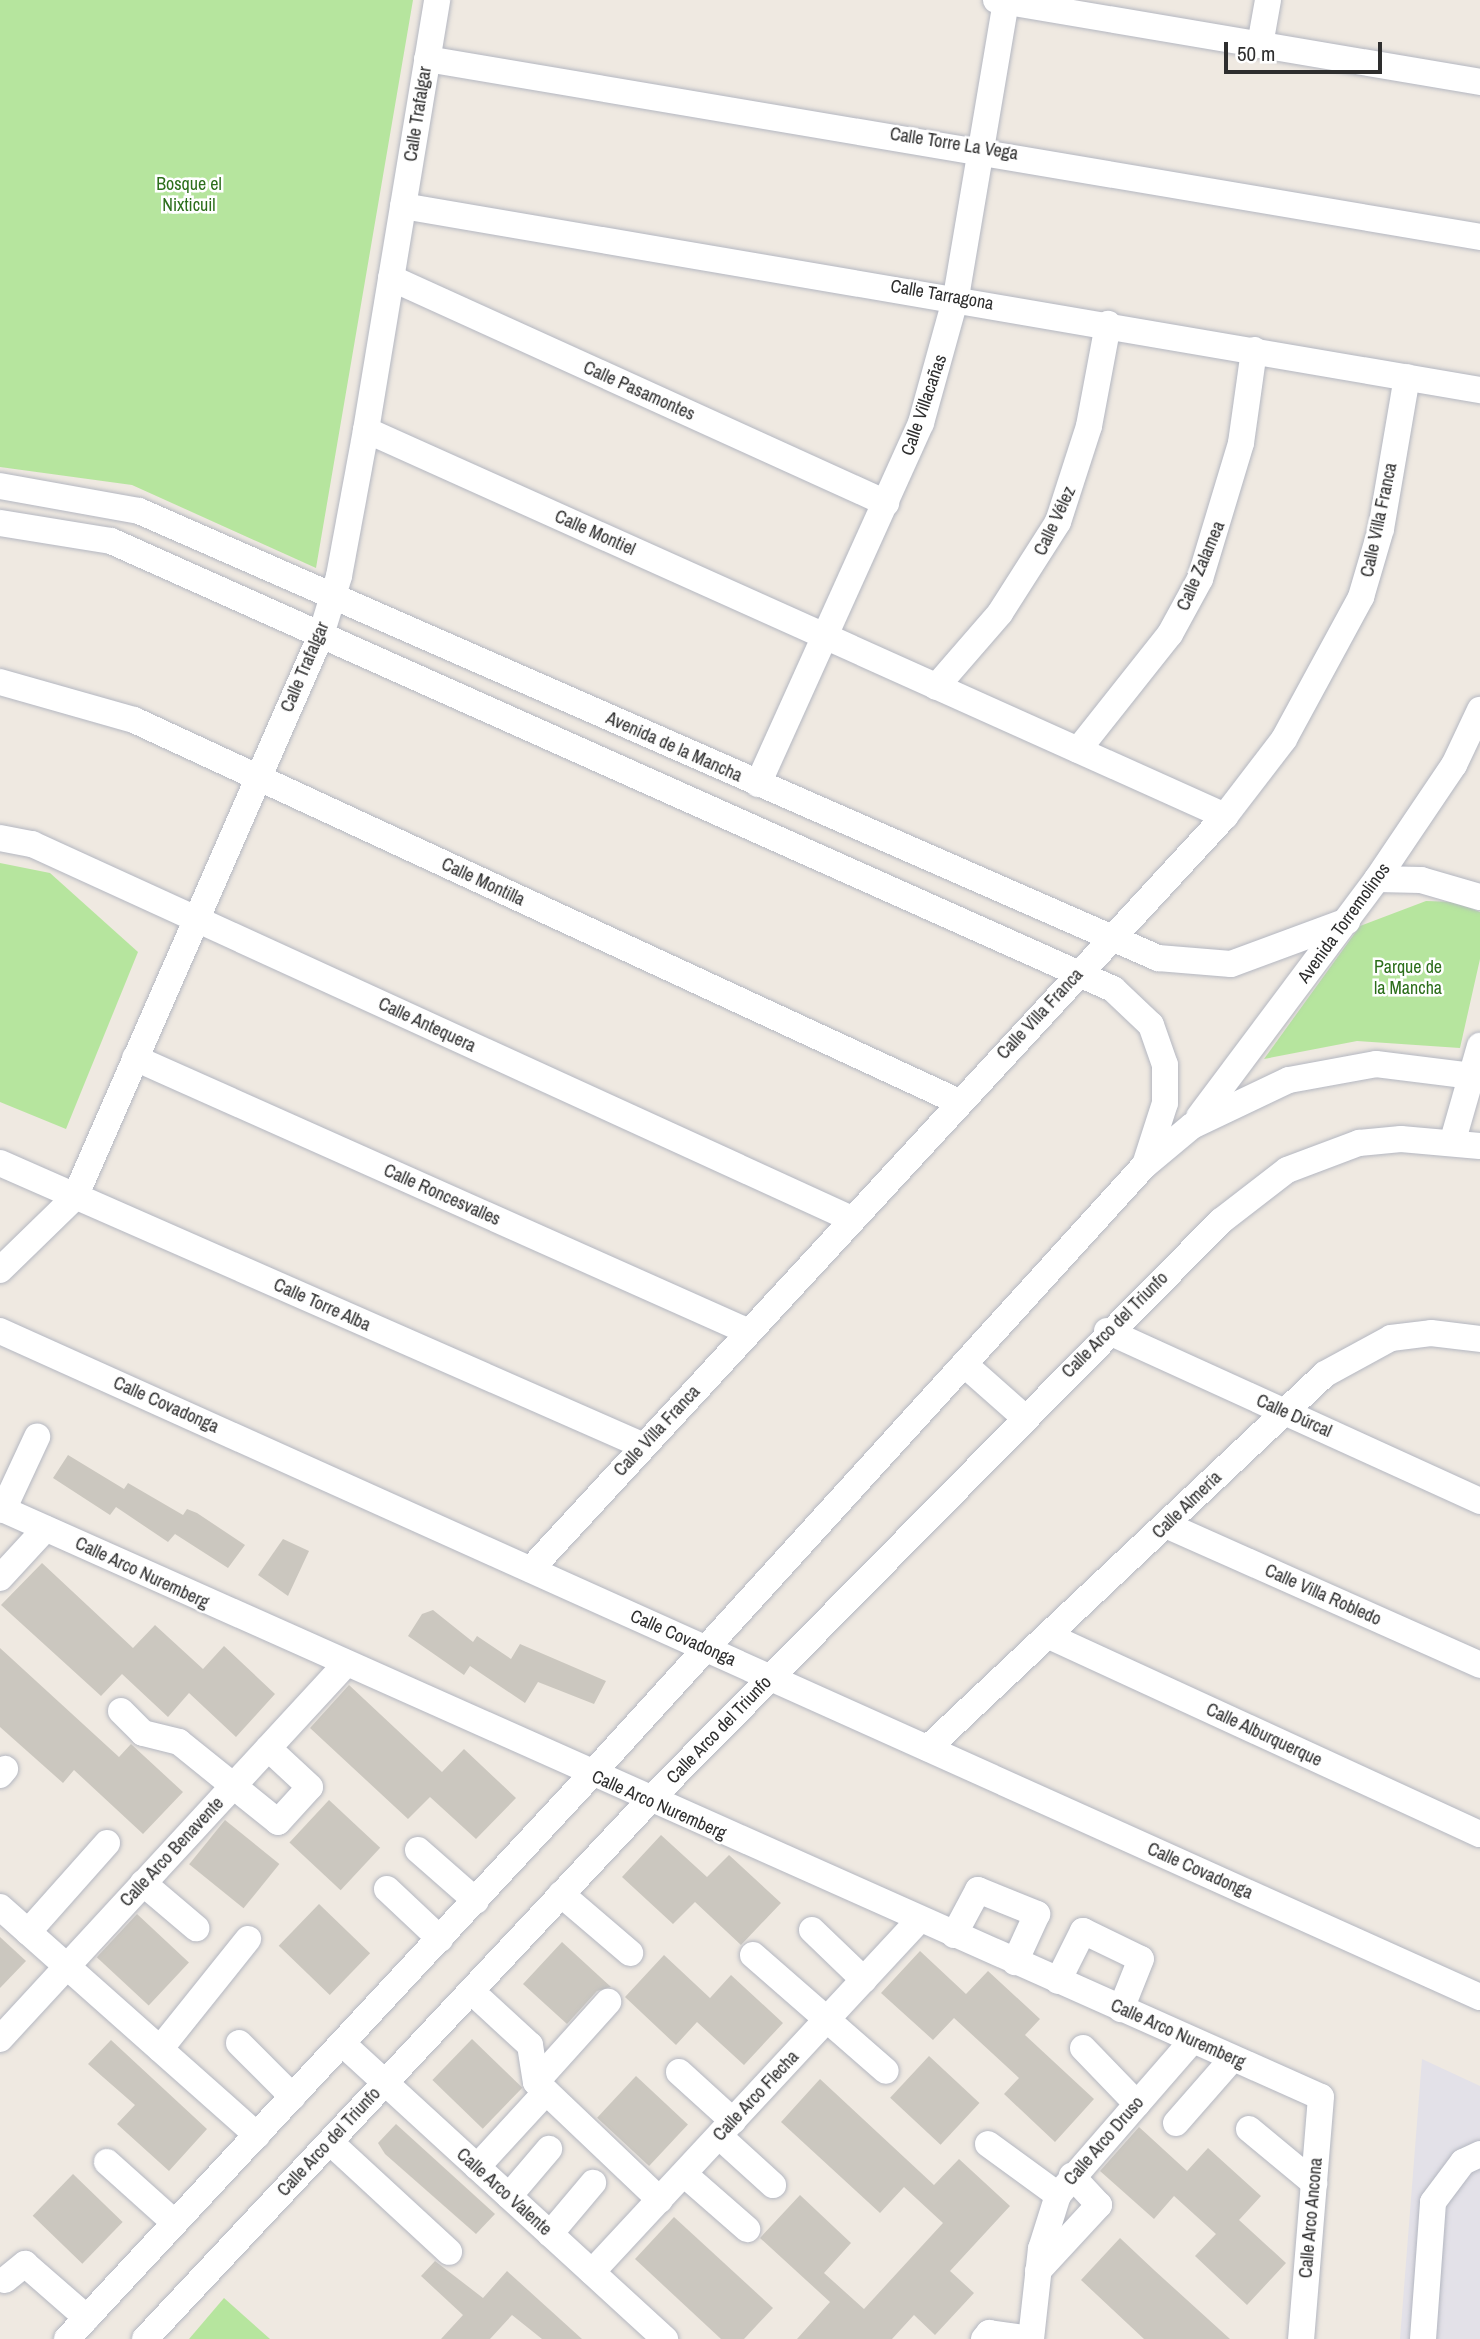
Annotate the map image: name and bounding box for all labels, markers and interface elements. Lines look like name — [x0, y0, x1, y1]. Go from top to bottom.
scale bar — [1228, 28, 1386, 72]
text: 50 m — [1237, 39, 1275, 68]
street label: Calle Trafalgar — [400, 65, 436, 163]
street label: Calle Torre La Vega — [888, 123, 1020, 165]
park label: Bosque el Nixticuil — [156, 174, 222, 216]
street label: Calle Tarragona — [889, 275, 995, 315]
street label: Calle Villacañas — [897, 352, 951, 458]
street label: Calle Pasamontes — [580, 357, 698, 425]
street label: Calle Villa Franca — [1356, 461, 1402, 579]
street label: Calle Vélez — [1030, 483, 1080, 559]
street label: Calle Montiel — [551, 506, 639, 560]
street label: Calle Zalamea — [1172, 518, 1230, 614]
street label: Calle Trafalgar — [276, 618, 334, 716]
street label: Avenida de la Mancha — [603, 707, 745, 787]
street label: Calle Montilla — [438, 853, 528, 911]
street label: Avenida Torremolinos — [1293, 859, 1395, 987]
park label: Parque de la Mancha — [1374, 957, 1442, 1000]
street label: Calle Villa Franca — [992, 964, 1088, 1064]
street label: Calle Antequera — [374, 993, 480, 1057]
street label: Calle Roncesvalles — [380, 1160, 504, 1230]
street label: Calle Arco del Triunfo — [1057, 1267, 1173, 1383]
street label: Calle Torre Alba — [270, 1274, 374, 1336]
street label: Calle Covadonga — [110, 1372, 222, 1438]
street label: Calle Villa Franca — [609, 1381, 705, 1481]
street label: Calle Dúrcal — [1253, 1390, 1335, 1442]
street label: Calle Almería — [1148, 1466, 1226, 1544]
street label: Calle Arco Nuremberg — [71, 1532, 213, 1614]
street label: Calle Villa Robledo — [1261, 1560, 1385, 1630]
street label: Calle Covadonga — [627, 1605, 739, 1671]
street label: Calle Arco del Triunfo — [662, 1671, 776, 1789]
street label: Calle Alburquerque — [1202, 1699, 1326, 1771]
street label: Calle Arco Nuremberg — [588, 1765, 730, 1845]
street label: Calle Arco Benavente — [115, 1792, 229, 1912]
street label: Calle Covadonga — [1144, 1838, 1256, 1904]
street label: Calle Arco Nuremberg — [1107, 1994, 1249, 2074]
street label: Calle Arco Flecha — [708, 2046, 804, 2146]
street label: Calle Arco del Triunfo — [273, 2083, 385, 2201]
street label: Calle Arco Druso — [1059, 2092, 1149, 2190]
street label: Calle Arco Valente — [452, 2143, 556, 2241]
street label: Calle Arco Ancona — [1295, 2156, 1327, 2280]

